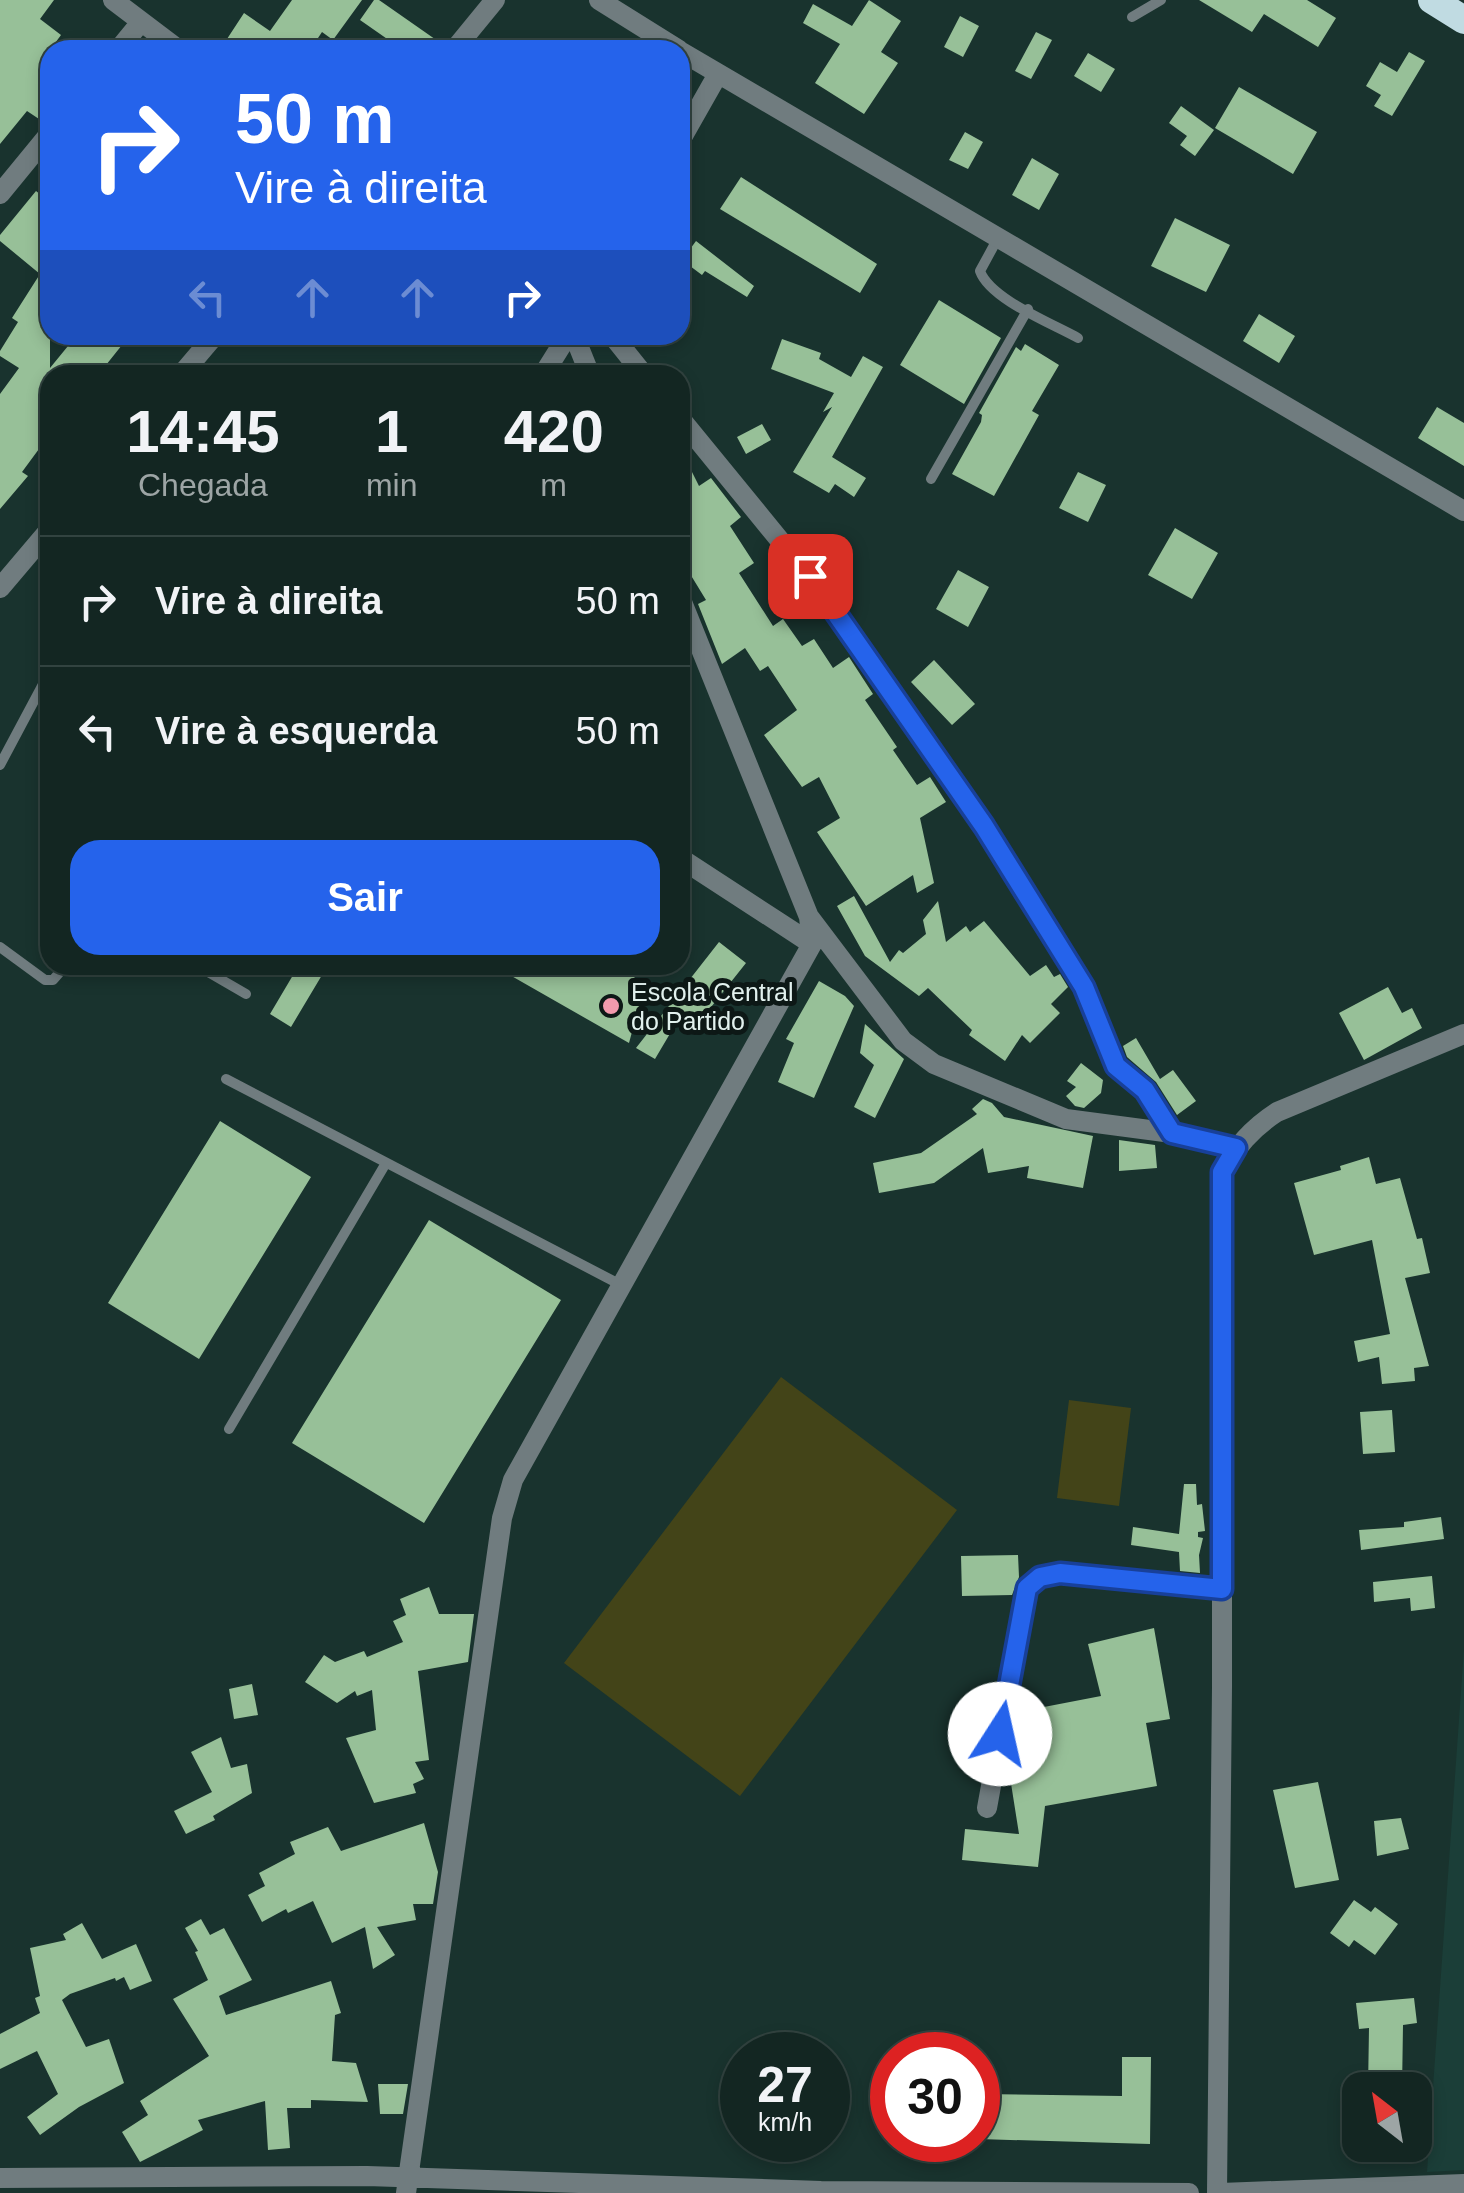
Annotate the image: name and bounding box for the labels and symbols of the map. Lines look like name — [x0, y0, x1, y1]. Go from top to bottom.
pin — [768, 534, 853, 619]
place label: Escola Central do Partido — [631, 978, 794, 1035]
marker: Escola Central do Partido — [600, 995, 622, 1017]
position arrow — [948, 1682, 1052, 1786]
speed limit sign: 30 — [870, 2032, 1000, 2162]
north arrow — [1342, 2072, 1432, 2162]

